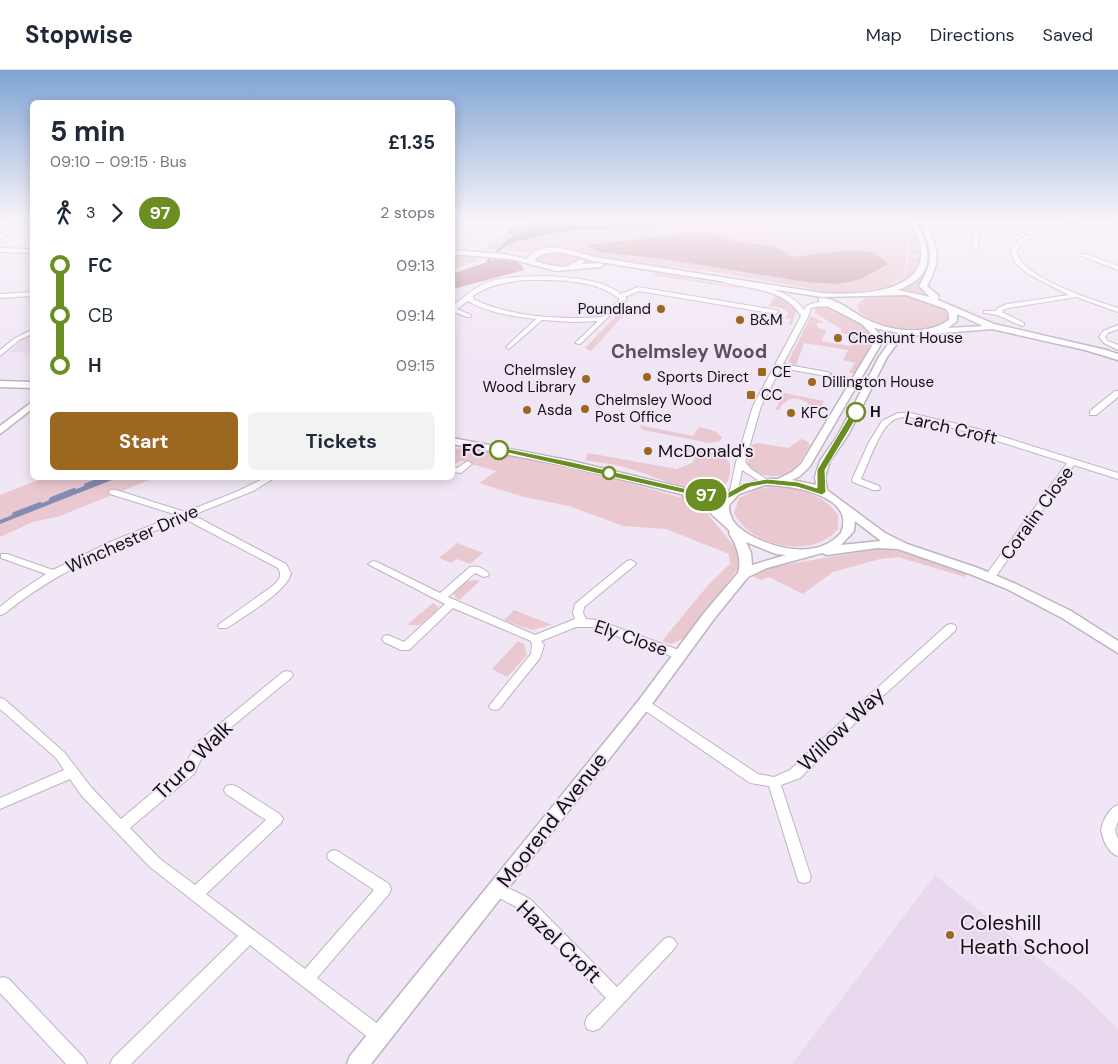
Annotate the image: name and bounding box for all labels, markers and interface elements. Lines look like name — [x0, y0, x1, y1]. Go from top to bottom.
text: Stopwise — [25, 19, 133, 50]
text: Map — [866, 23, 902, 47]
text: Directions — [930, 23, 1015, 47]
text: Saved — [1043, 23, 1093, 47]
text: 5 min — [50, 113, 125, 150]
text: £1.35 — [388, 130, 435, 155]
text: 09:10 – 09:15 · Bus — [50, 151, 187, 172]
icon: walk — [50, 199, 78, 227]
icon: forward — [103, 199, 131, 227]
text: 97 — [149, 201, 170, 225]
text: 3 — [86, 202, 95, 223]
text: 2 stops — [380, 202, 435, 223]
text: FC — [88, 253, 113, 278]
text: 09:13 — [396, 255, 435, 276]
place label: Poundland — [578, 299, 651, 319]
text: CB — [88, 303, 113, 328]
marker: Poundland — [655, 303, 667, 315]
text: 09:14 — [396, 305, 435, 326]
place label: B&M — [750, 310, 783, 330]
marker: B&M — [734, 314, 746, 326]
place label: Cheshunt House — [848, 328, 963, 348]
marker: Cheshunt House — [832, 332, 844, 344]
district label: Chelmsley Wood — [611, 339, 767, 364]
text: H — [88, 353, 102, 378]
text: 09:15 — [396, 355, 435, 376]
place label: Chelmsley Wood Library — [483, 360, 577, 397]
place label: CE — [772, 362, 791, 382]
marker: CE — [756, 366, 768, 378]
place label: Sports Direct — [657, 367, 749, 387]
marker: Sports Direct — [641, 371, 653, 383]
place label: Dillington House — [822, 372, 934, 392]
marker: Chelmsley Wood Library — [580, 373, 592, 385]
marker: Dillington House — [806, 376, 818, 388]
place label: CC — [761, 385, 783, 405]
marker: CC — [745, 389, 757, 401]
place label: Chelmsley Wood Post Office — [595, 390, 712, 427]
place label: Asda — [537, 400, 572, 420]
marker: H — [846, 402, 866, 422]
place label: H — [870, 402, 881, 422]
marker: Chelmsley Wood Post Office — [579, 403, 591, 415]
place label: KFC — [801, 403, 829, 423]
marker: Asda — [521, 404, 533, 416]
street label: Larch Croft — [902, 406, 1000, 450]
marker: KFC — [785, 407, 797, 419]
button: Start — [50, 412, 238, 470]
button: Tickets — [248, 412, 435, 470]
place label: FC — [462, 438, 485, 462]
place label: McDonald's — [658, 439, 754, 463]
marker: FC — [489, 440, 509, 460]
marker: McDonald's — [642, 445, 654, 457]
street label: Coralin Close — [995, 461, 1079, 565]
unlabelled marker — [602, 466, 616, 480]
line badge: 97 — [684, 479, 728, 511]
text: 97 — [696, 483, 716, 507]
street label: Winchester Drive — [62, 499, 202, 579]
street label: Ely Close — [591, 614, 671, 662]
street label: Willow Way — [792, 680, 891, 777]
street label: Truro Walk — [147, 714, 239, 806]
street label: Moorend Avenue — [490, 747, 614, 893]
street label: Hazel Croft — [511, 894, 607, 990]
place label: Coleshill Heath School — [960, 909, 1089, 961]
marker: Coleshill Heath School — [944, 929, 956, 941]

